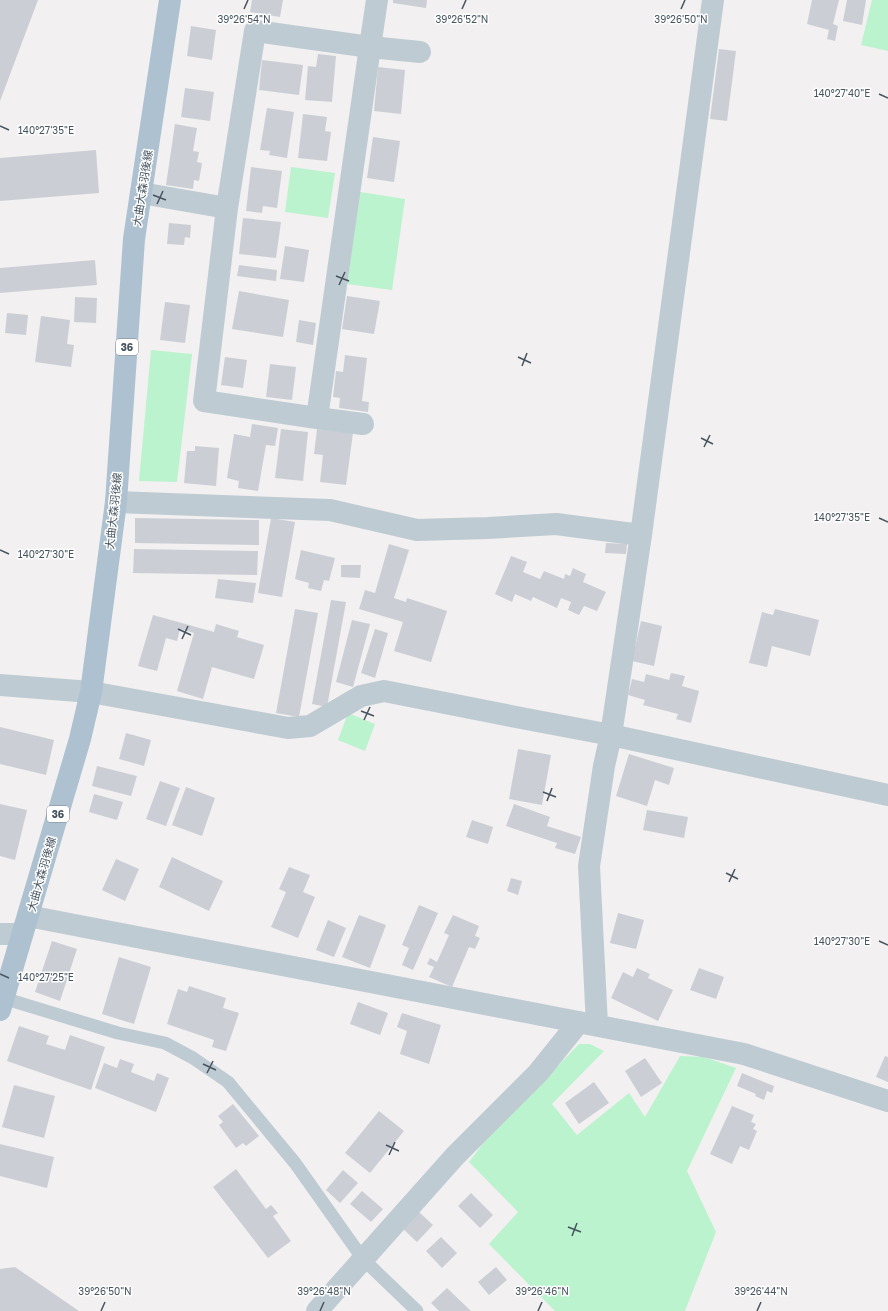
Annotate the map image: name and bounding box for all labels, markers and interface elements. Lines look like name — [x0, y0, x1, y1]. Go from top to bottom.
text: 39°26'54"N — [217, 13, 271, 25]
text: 39°26'52"N — [436, 13, 488, 25]
text: 39°26'50"N — [654, 13, 708, 25]
text: 140°27'40"E — [814, 87, 870, 99]
text: 140°27'35"E — [18, 124, 74, 136]
street label: 大曲大森羽後線 — [130, 149, 154, 227]
road number: 36 — [116, 339, 138, 355]
street label: 大曲大森羽後線 — [103, 472, 123, 550]
text: 140°27'35"E — [814, 511, 870, 523]
text: 140°27'30"E — [18, 548, 74, 560]
road number: 36 — [47, 806, 69, 822]
street label: 大曲大森羽後線 — [24, 835, 58, 913]
text: 140°27'30"E — [814, 935, 870, 947]
text: 140°27'25"E — [18, 971, 74, 983]
text: 39°26'50"N — [78, 1285, 132, 1297]
text: 39°26'48"N — [297, 1285, 351, 1297]
text: 39°26'46"N — [515, 1285, 569, 1297]
text: 39°26'44"N — [734, 1285, 788, 1297]

